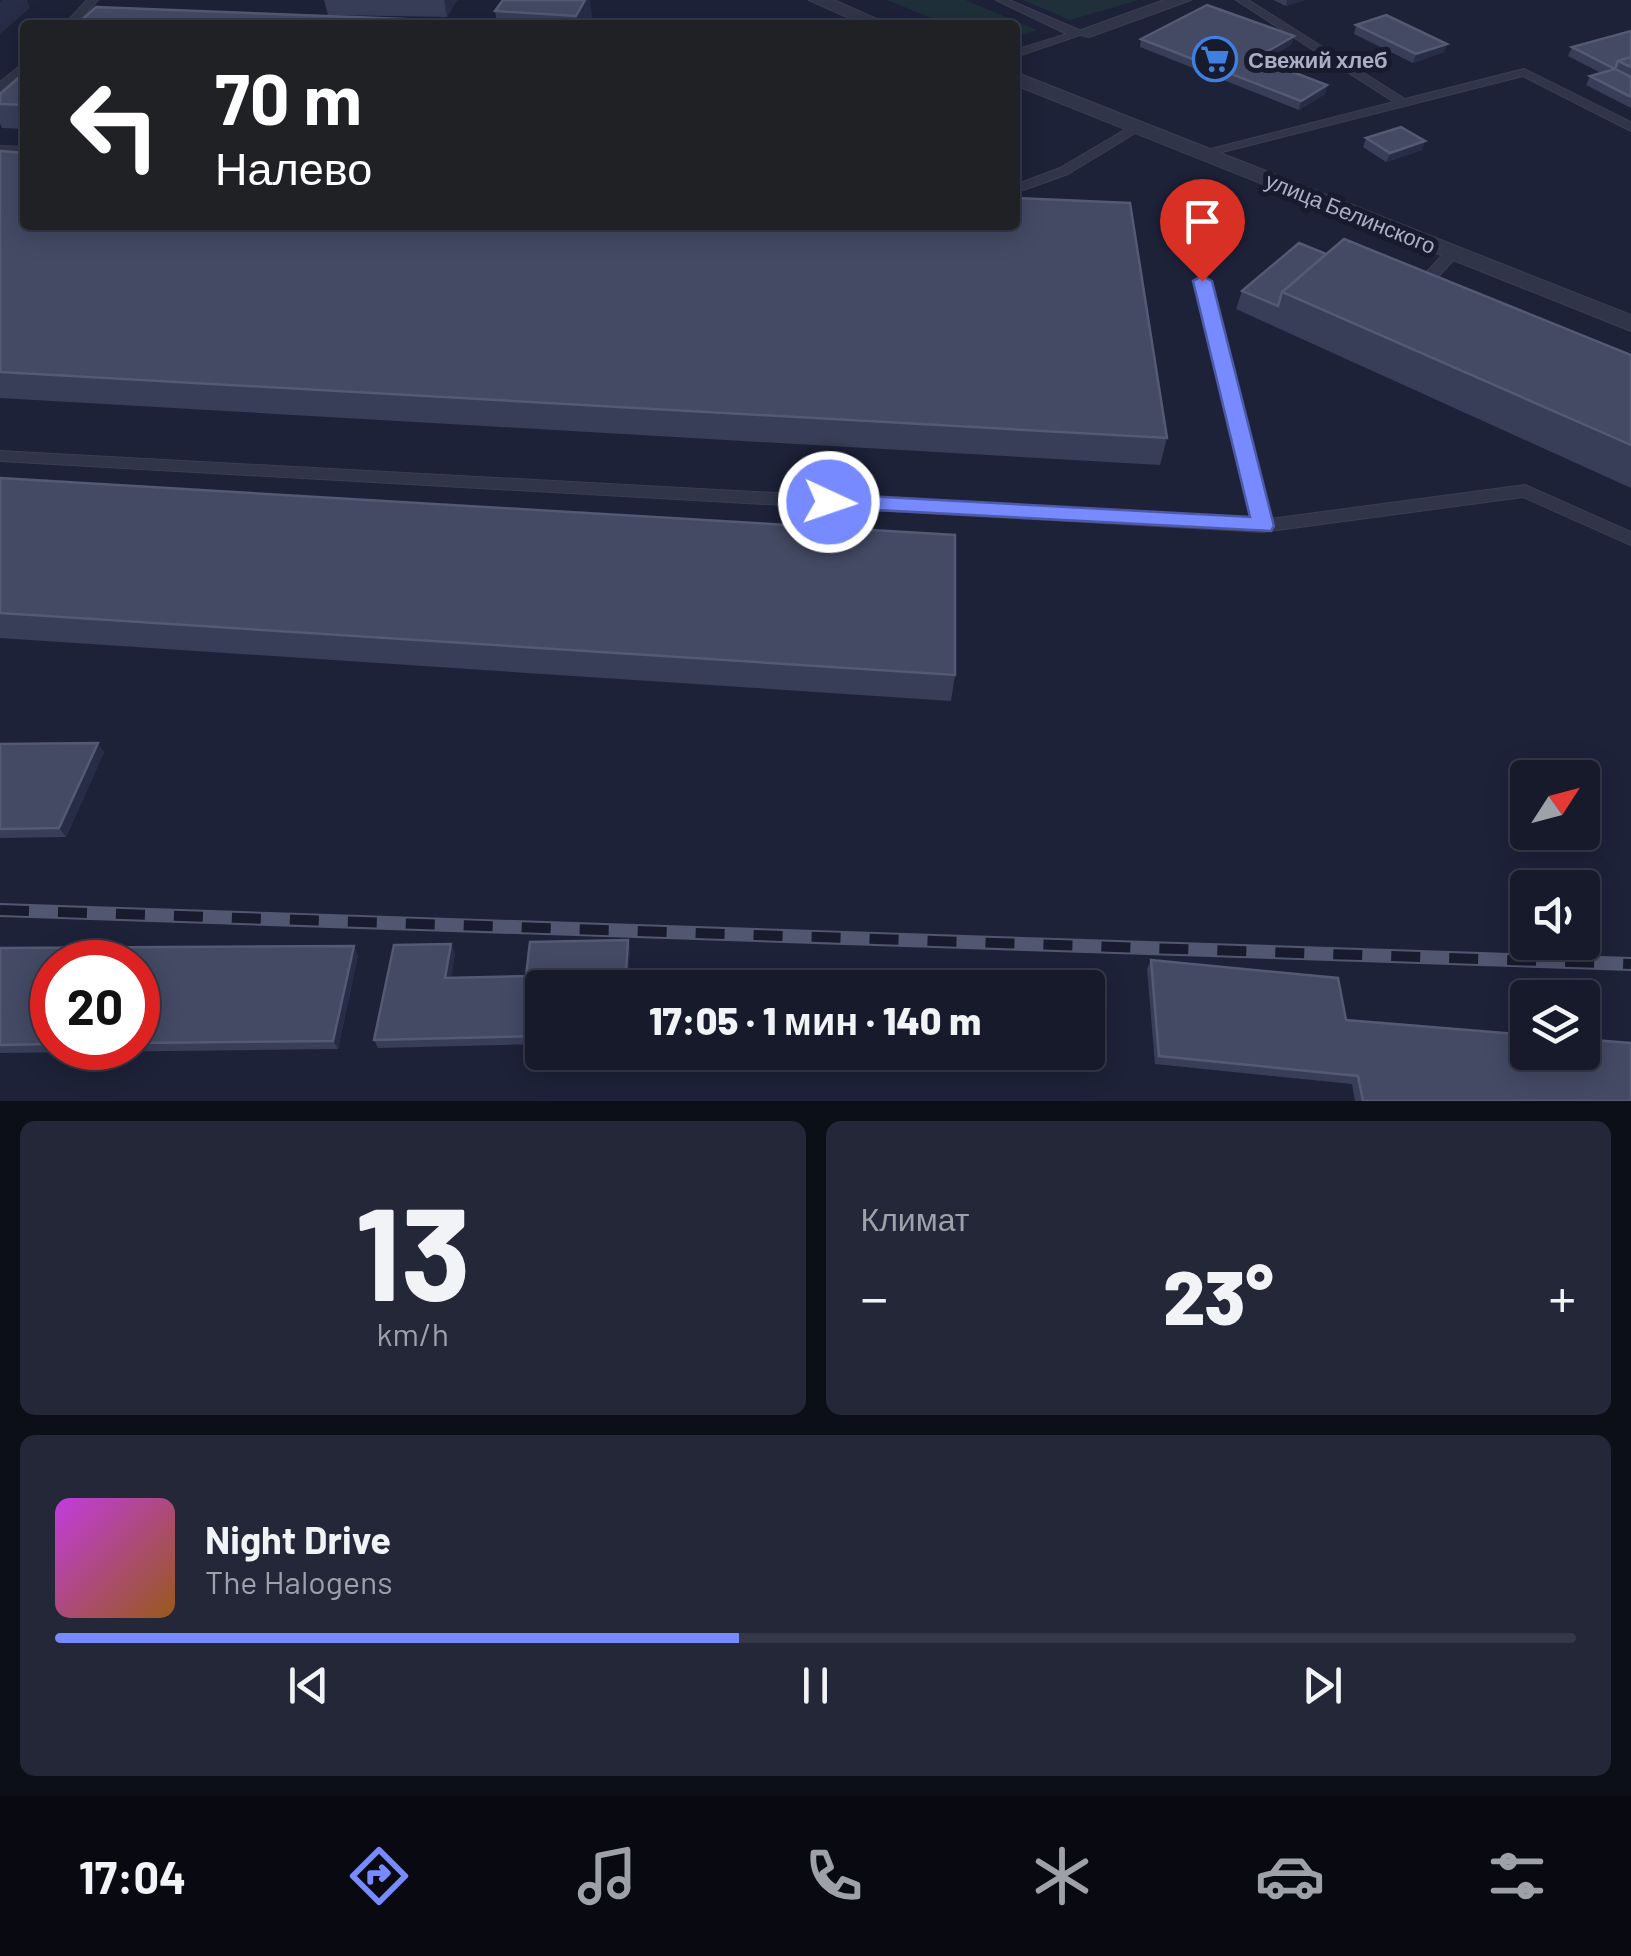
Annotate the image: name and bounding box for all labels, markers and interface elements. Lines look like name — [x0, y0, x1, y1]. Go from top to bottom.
supermarket icon: Свежий хлеб — [1192, 36, 1238, 82]
place label: Свежий хлеб — [1248, 46, 1388, 72]
text: 70 m — [215, 55, 362, 139]
icon: left — [50, 60, 180, 190]
text: Налево — [215, 140, 372, 194]
street label: улица Белинского — [1262, 166, 1440, 259]
pin — [1160, 179, 1245, 282]
icon: arrive — [1175, 194, 1230, 249]
position arrow — [777, 450, 881, 554]
north arrow — [1510, 760, 1600, 850]
map controls — [1510, 760, 1600, 1070]
button: sound — [1510, 870, 1600, 960]
speed limit sign: 20 — [30, 940, 160, 1070]
button: layers — [1510, 980, 1600, 1070]
text: 17:05 · 1 мин · 140 m — [649, 997, 981, 1043]
text: 13 — [355, 1171, 471, 1327]
text: Климат — [861, 1199, 969, 1237]
text: 23° — [1163, 1250, 1273, 1340]
text: − — [861, 1263, 888, 1329]
text: + — [1548, 1263, 1576, 1329]
text: km/h — [377, 1314, 449, 1352]
text: Night Drive — [205, 1516, 391, 1562]
text: The Halogens — [205, 1562, 393, 1600]
icon: previous — [281, 1658, 336, 1713]
icon: pause — [788, 1658, 843, 1713]
icon: next — [1295, 1658, 1350, 1713]
icon: directions — [344, 1841, 414, 1911]
icon: music — [572, 1841, 642, 1911]
icon: phone — [799, 1841, 869, 1911]
icon: climate — [1027, 1841, 1097, 1911]
icon: car — [1255, 1841, 1325, 1911]
icon: filters — [1482, 1841, 1552, 1911]
text: 17:04 — [79, 1849, 186, 1903]

